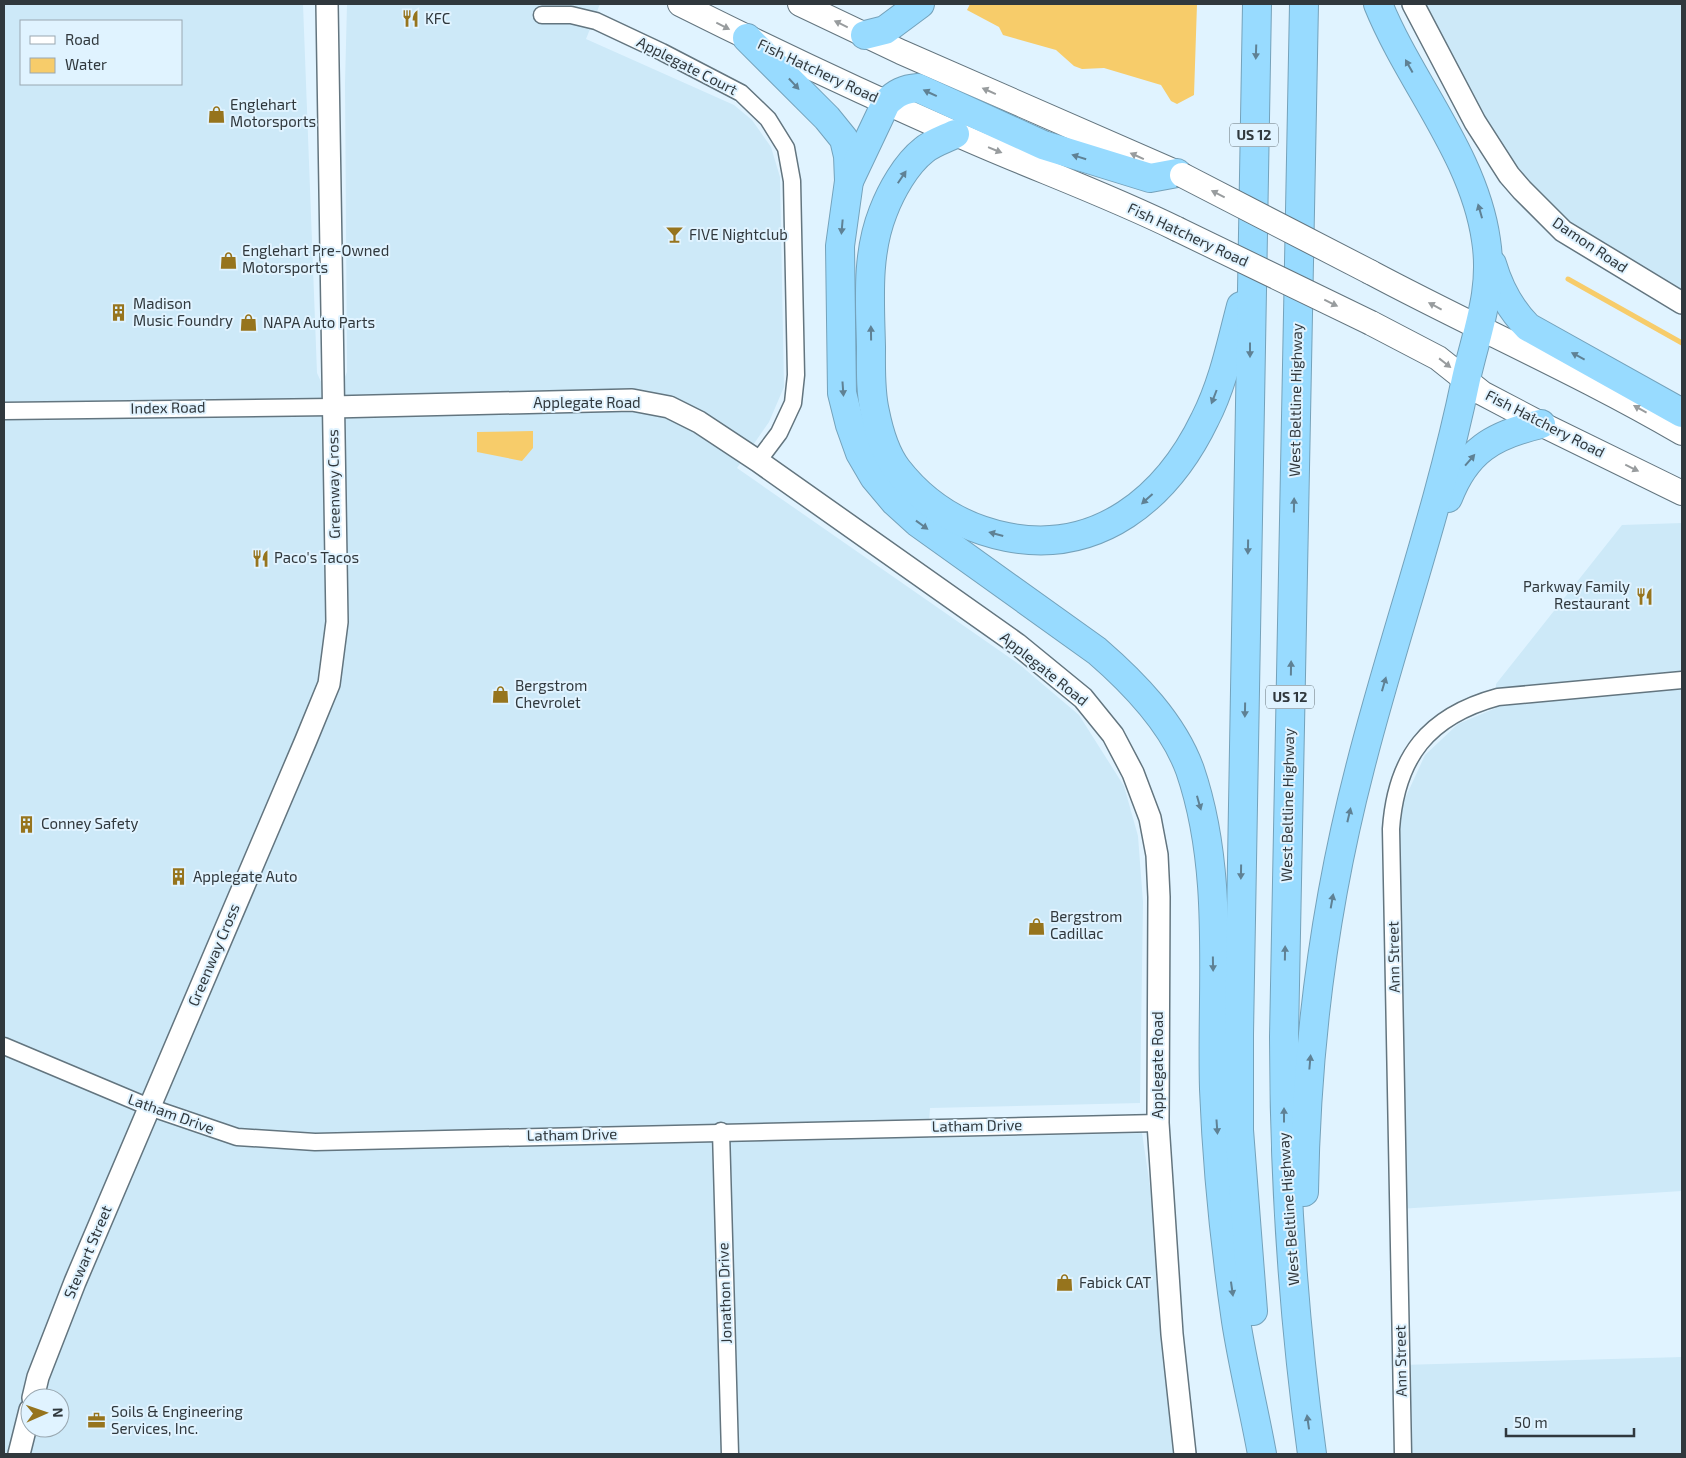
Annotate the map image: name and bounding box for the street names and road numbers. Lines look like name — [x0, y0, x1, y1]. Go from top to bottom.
street label: Applegate Court — [634, 32, 741, 98]
street label: Fish Hatchery Road — [755, 34, 882, 106]
road number: US 12 — [1230, 124, 1278, 146]
street label: Fish Hatchery Road — [1125, 198, 1252, 270]
street label: Damon Road — [1550, 213, 1631, 276]
street label: West Beltline Highway — [1285, 323, 1305, 477]
street label: Fish Hatchery Road — [1483, 385, 1608, 461]
street label: Applegate Road — [533, 393, 641, 411]
street label: Index Road — [130, 397, 206, 417]
street label: Greenway Cross — [323, 429, 343, 539]
street label: Applegate Road — [997, 627, 1092, 709]
road number: US 12 — [1266, 686, 1314, 709]
street label: West Beltline Highway — [1277, 728, 1297, 882]
street label: Greenway Cross — [183, 901, 243, 1009]
street label: Ann Street — [1383, 921, 1403, 993]
street label: Applegate Road — [1148, 1011, 1166, 1119]
street label: Latham Drive — [126, 1089, 217, 1137]
street label: Latham Drive — [931, 1115, 1022, 1135]
street label: Latham Drive — [526, 1124, 617, 1144]
street label: West Beltline Highway — [1274, 1132, 1302, 1286]
street label: Stewart Street — [59, 1202, 115, 1301]
street label: Jonathon Drive — [713, 1242, 735, 1344]
street label: Ann Street — [1390, 1325, 1410, 1397]

